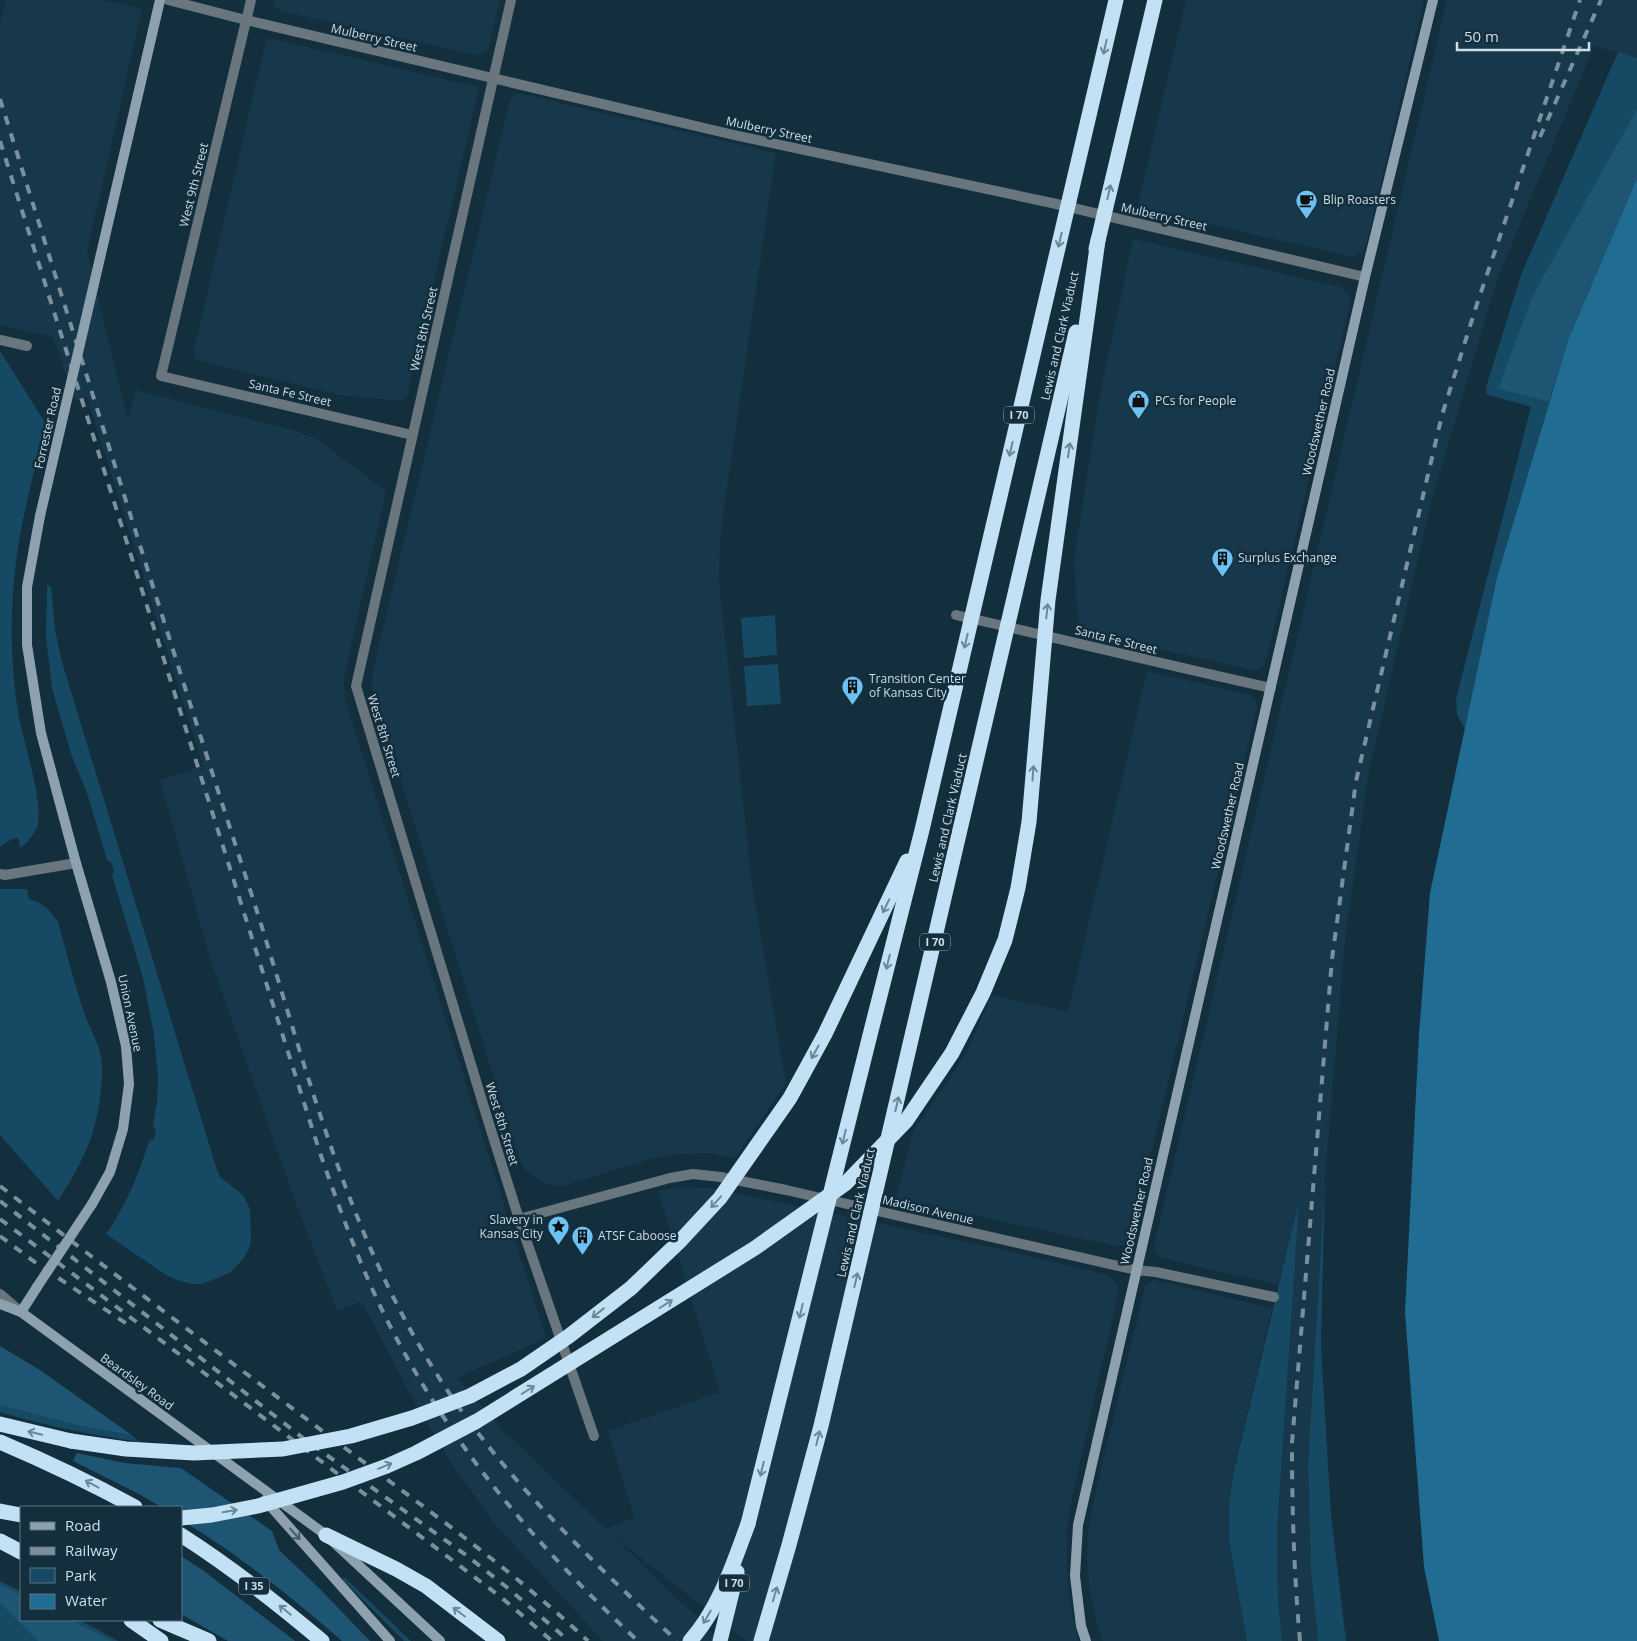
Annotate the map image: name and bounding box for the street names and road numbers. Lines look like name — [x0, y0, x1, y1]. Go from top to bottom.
street label: Mulberry Street — [329, 19, 419, 56]
street label: Mulberry Street — [724, 112, 814, 147]
street label: West 9th Street — [175, 141, 212, 229]
street label: Mulberry Street — [1119, 198, 1209, 235]
street label: Lewis and Clark Viaduct — [1036, 270, 1083, 402]
street label: West 8th Street — [406, 285, 441, 373]
street label: Woodswether Road — [1298, 367, 1339, 477]
street label: Santa Fe Street — [247, 375, 333, 410]
street label: Forrester Road — [30, 385, 65, 470]
road number: I 70 — [1004, 406, 1034, 424]
street label: Santa Fe Street — [1073, 621, 1159, 658]
street label: West 8th Street — [364, 692, 405, 779]
street label: Lewis and Clark Viaduct — [924, 752, 971, 884]
street label: Woodswether Road — [1207, 761, 1248, 871]
road number: I 70 — [920, 934, 950, 950]
street label: Union Avenue — [114, 973, 147, 1053]
street label: West 8th Street — [482, 1080, 523, 1167]
street label: Lewis and Clark Viaduct — [832, 1147, 879, 1279]
street label: Woodswether Road — [1116, 1156, 1157, 1266]
street label: Madison Avenue — [881, 1191, 976, 1228]
street label: Beardsley Road — [97, 1349, 177, 1414]
road number: I 70 — [719, 1575, 749, 1592]
road number: I 35 — [239, 1578, 269, 1594]

